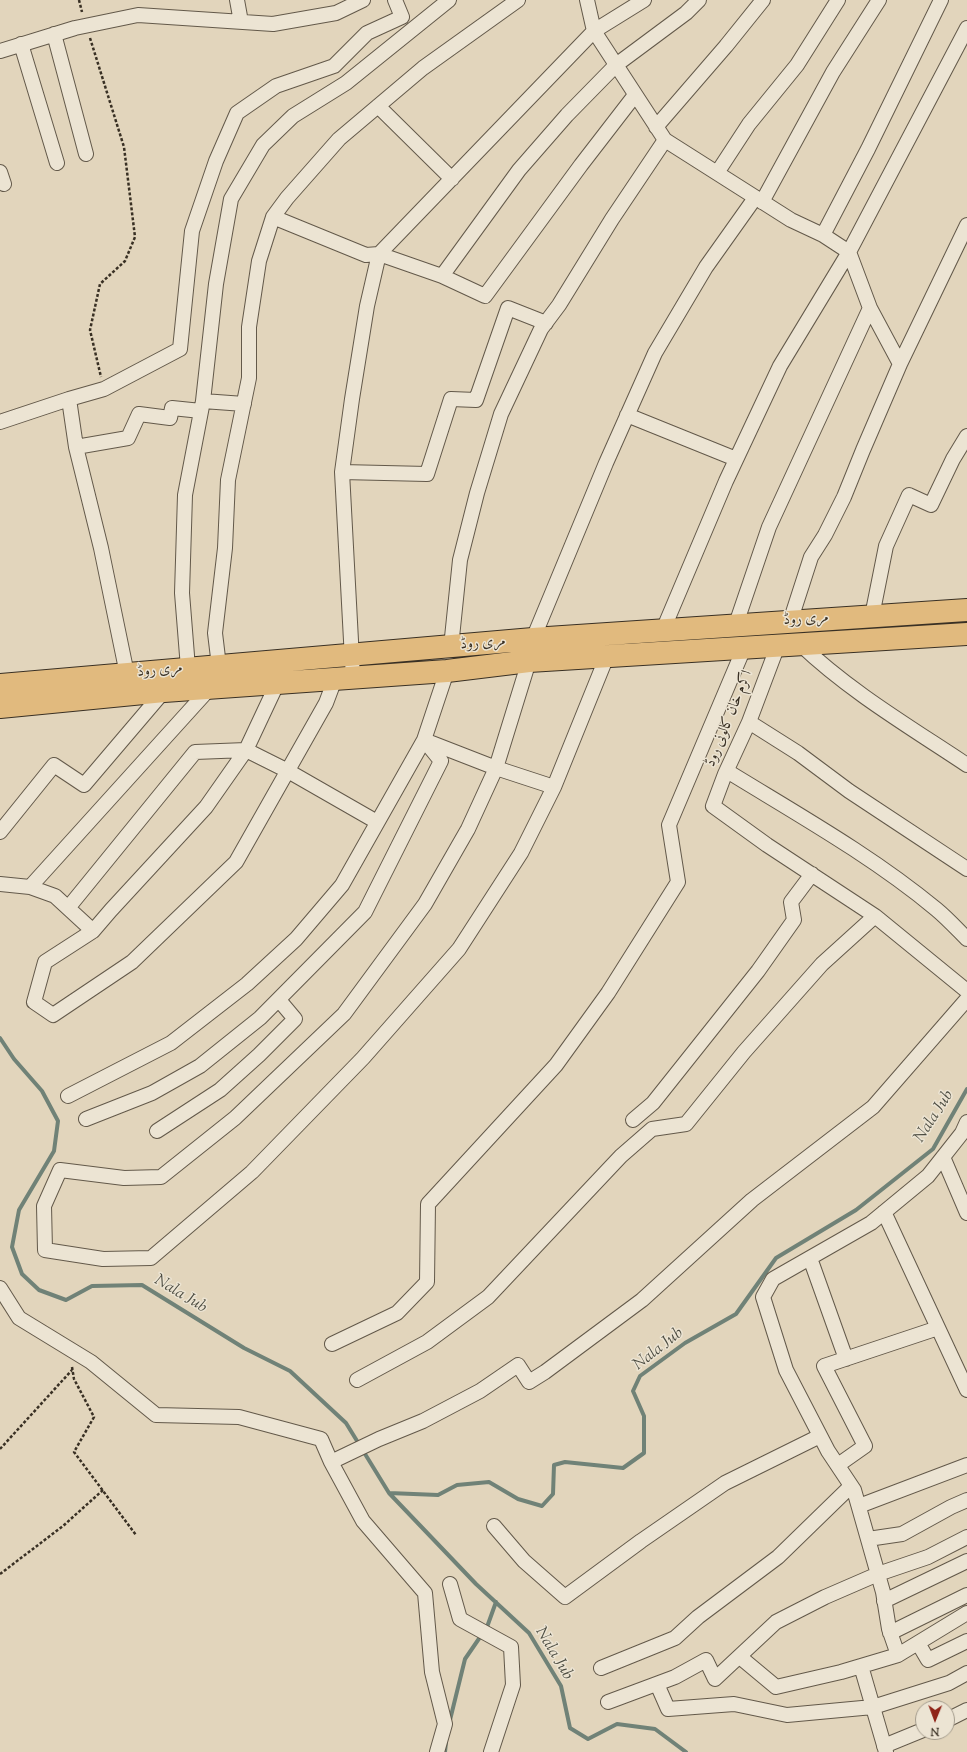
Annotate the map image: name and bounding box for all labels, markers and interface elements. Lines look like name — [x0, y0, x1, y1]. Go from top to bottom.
street label: مری روڈ — [783, 609, 829, 631]
street label: مری روڈ — [459, 633, 507, 655]
street label: مری روڈ — [136, 660, 184, 682]
street label: اکرم خان کالونی روڈ — [702, 668, 758, 770]
water label: Nala Jub — [911, 1087, 959, 1147]
water label: Nala Jub — [150, 1272, 210, 1318]
water label: Nala Jub — [630, 1325, 688, 1375]
water label: Nala Jub — [530, 1624, 576, 1684]
north arrow — [915, 1700, 955, 1740]
text: N — [930, 1723, 939, 1739]

